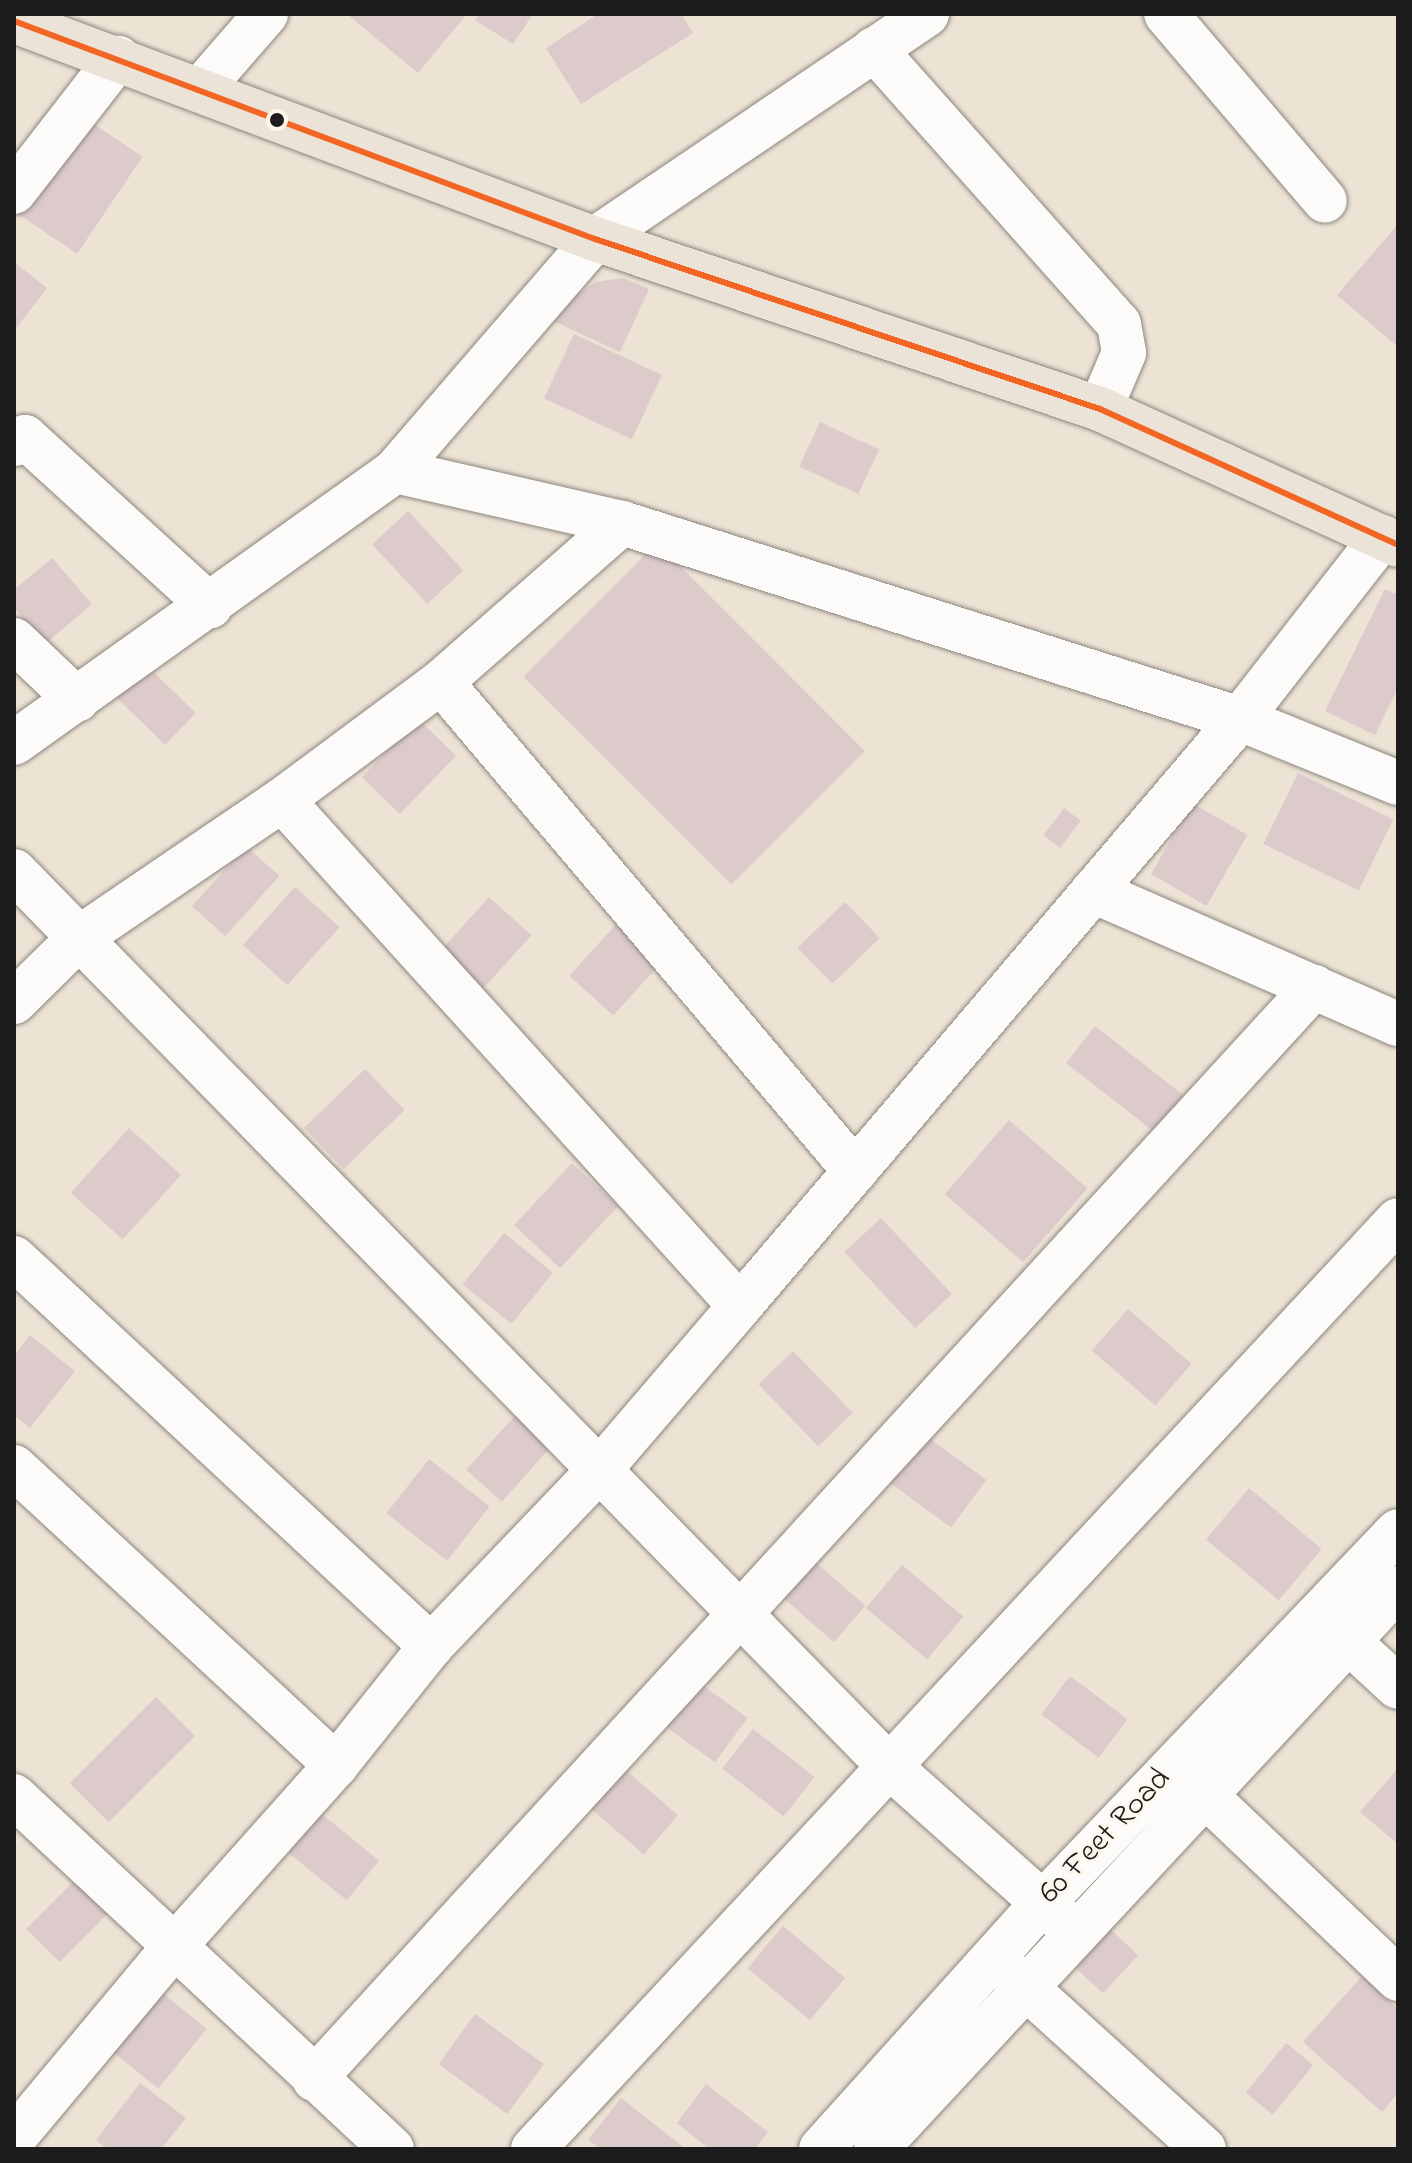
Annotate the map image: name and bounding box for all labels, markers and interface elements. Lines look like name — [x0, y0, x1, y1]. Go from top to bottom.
unlabelled marker — [269, 112, 285, 128]
street label: 60 Feet Road — [1032, 1761, 1180, 1913]

